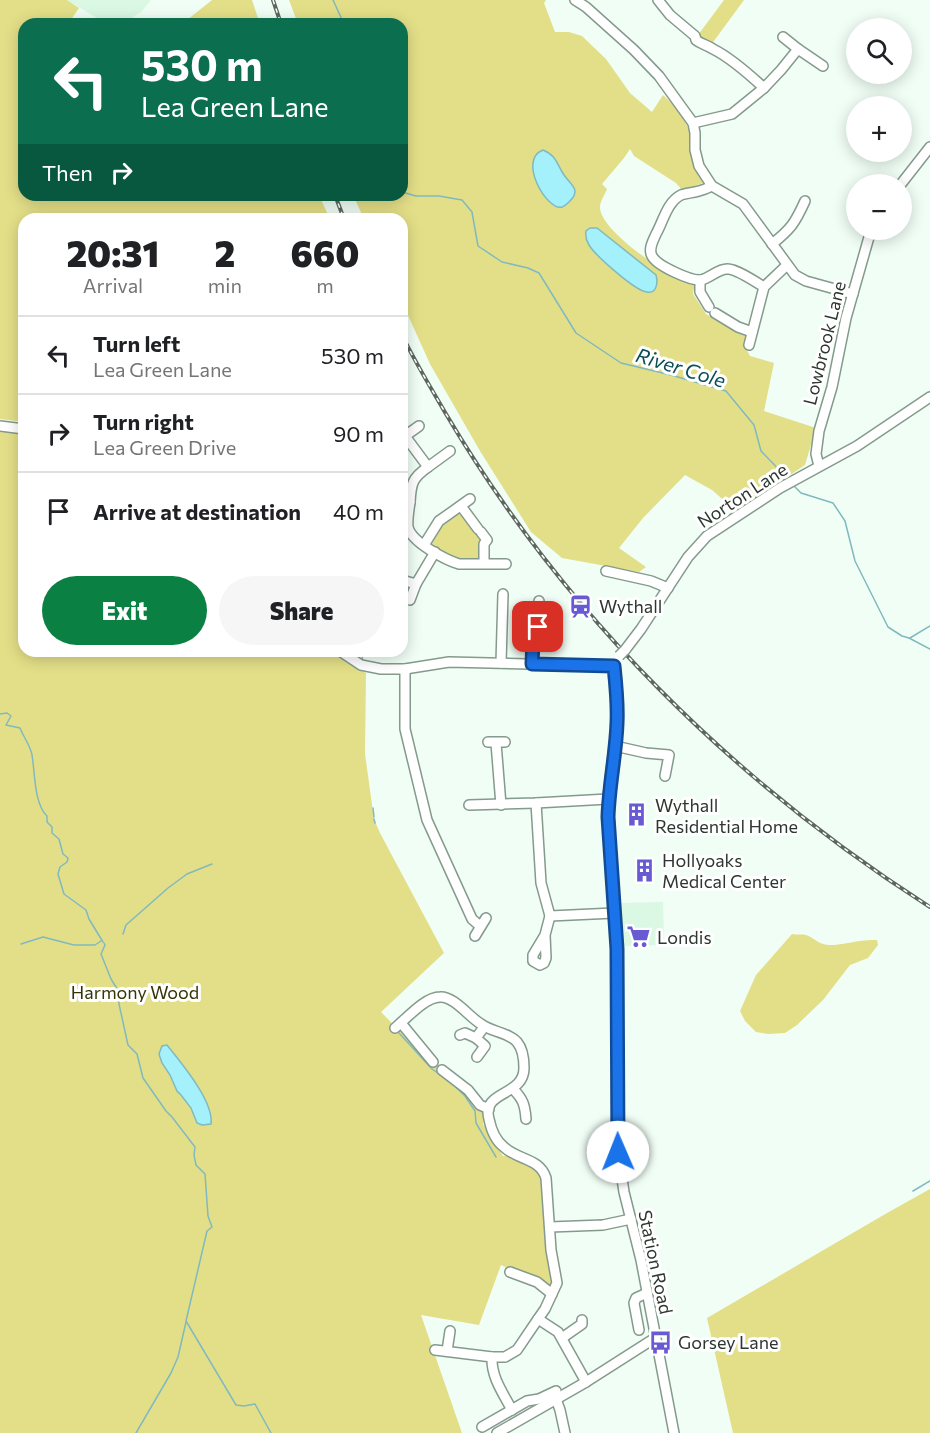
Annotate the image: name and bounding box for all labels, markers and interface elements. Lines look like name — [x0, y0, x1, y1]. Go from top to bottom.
map controls — [846, 18, 912, 240]
button: search — [846, 18, 912, 84]
text: 530 m — [141, 38, 263, 90]
icon: left — [42, 42, 120, 120]
text: Lea Green Lane — [141, 90, 329, 123]
button: + — [846, 96, 912, 162]
icon: right — [105, 156, 138, 189]
text: Then — [42, 159, 93, 186]
button: − — [846, 174, 912, 240]
text: 20:31 — [67, 230, 159, 274]
text: 2 — [214, 230, 235, 274]
text: 660 — [290, 230, 359, 274]
text: Arrival — [83, 273, 143, 297]
text: min — [208, 273, 242, 297]
text: m — [316, 273, 334, 297]
street label: Lowbrook Lane — [798, 279, 850, 407]
text: Turn left — [93, 330, 180, 357]
icon: left — [42, 339, 75, 372]
text: 530 m — [321, 342, 384, 369]
water label: River Cole — [633, 342, 729, 392]
text: Lea Green Lane — [93, 357, 232, 381]
text: Turn right — [93, 408, 194, 435]
icon: right — [42, 417, 75, 450]
text: 90 m — [333, 420, 384, 447]
text: Lea Green Drive — [93, 435, 236, 459]
street label: Norton Lane — [693, 458, 791, 532]
icon: arrive — [42, 495, 75, 528]
text: Arrive at destination — [93, 498, 301, 525]
text: 40 m — [333, 498, 384, 525]
button: Exit — [42, 576, 207, 645]
button: Share — [219, 576, 384, 645]
station icon: Wythall — [568, 593, 594, 619]
place label: Wythall — [599, 595, 662, 617]
pin — [512, 601, 563, 652]
icon: arrive — [521, 610, 554, 643]
place label: Wythall Residential Home — [655, 794, 798, 837]
building icon: Wythall Residential Home — [624, 802, 650, 828]
place label: Hollyoaks Medical Center — [662, 849, 786, 892]
building icon: Hollyoaks Medical Center — [631, 857, 657, 883]
supermarket icon: Londis — [626, 924, 652, 950]
place label: Londis — [657, 926, 712, 948]
park label: Harmony Wood — [71, 981, 199, 1003]
position arrow — [586, 1120, 650, 1184]
street label: Station Road — [634, 1208, 678, 1316]
bus stop icon: Gorsey Lane — [647, 1329, 673, 1355]
place label: Gorsey Lane — [678, 1331, 779, 1353]

